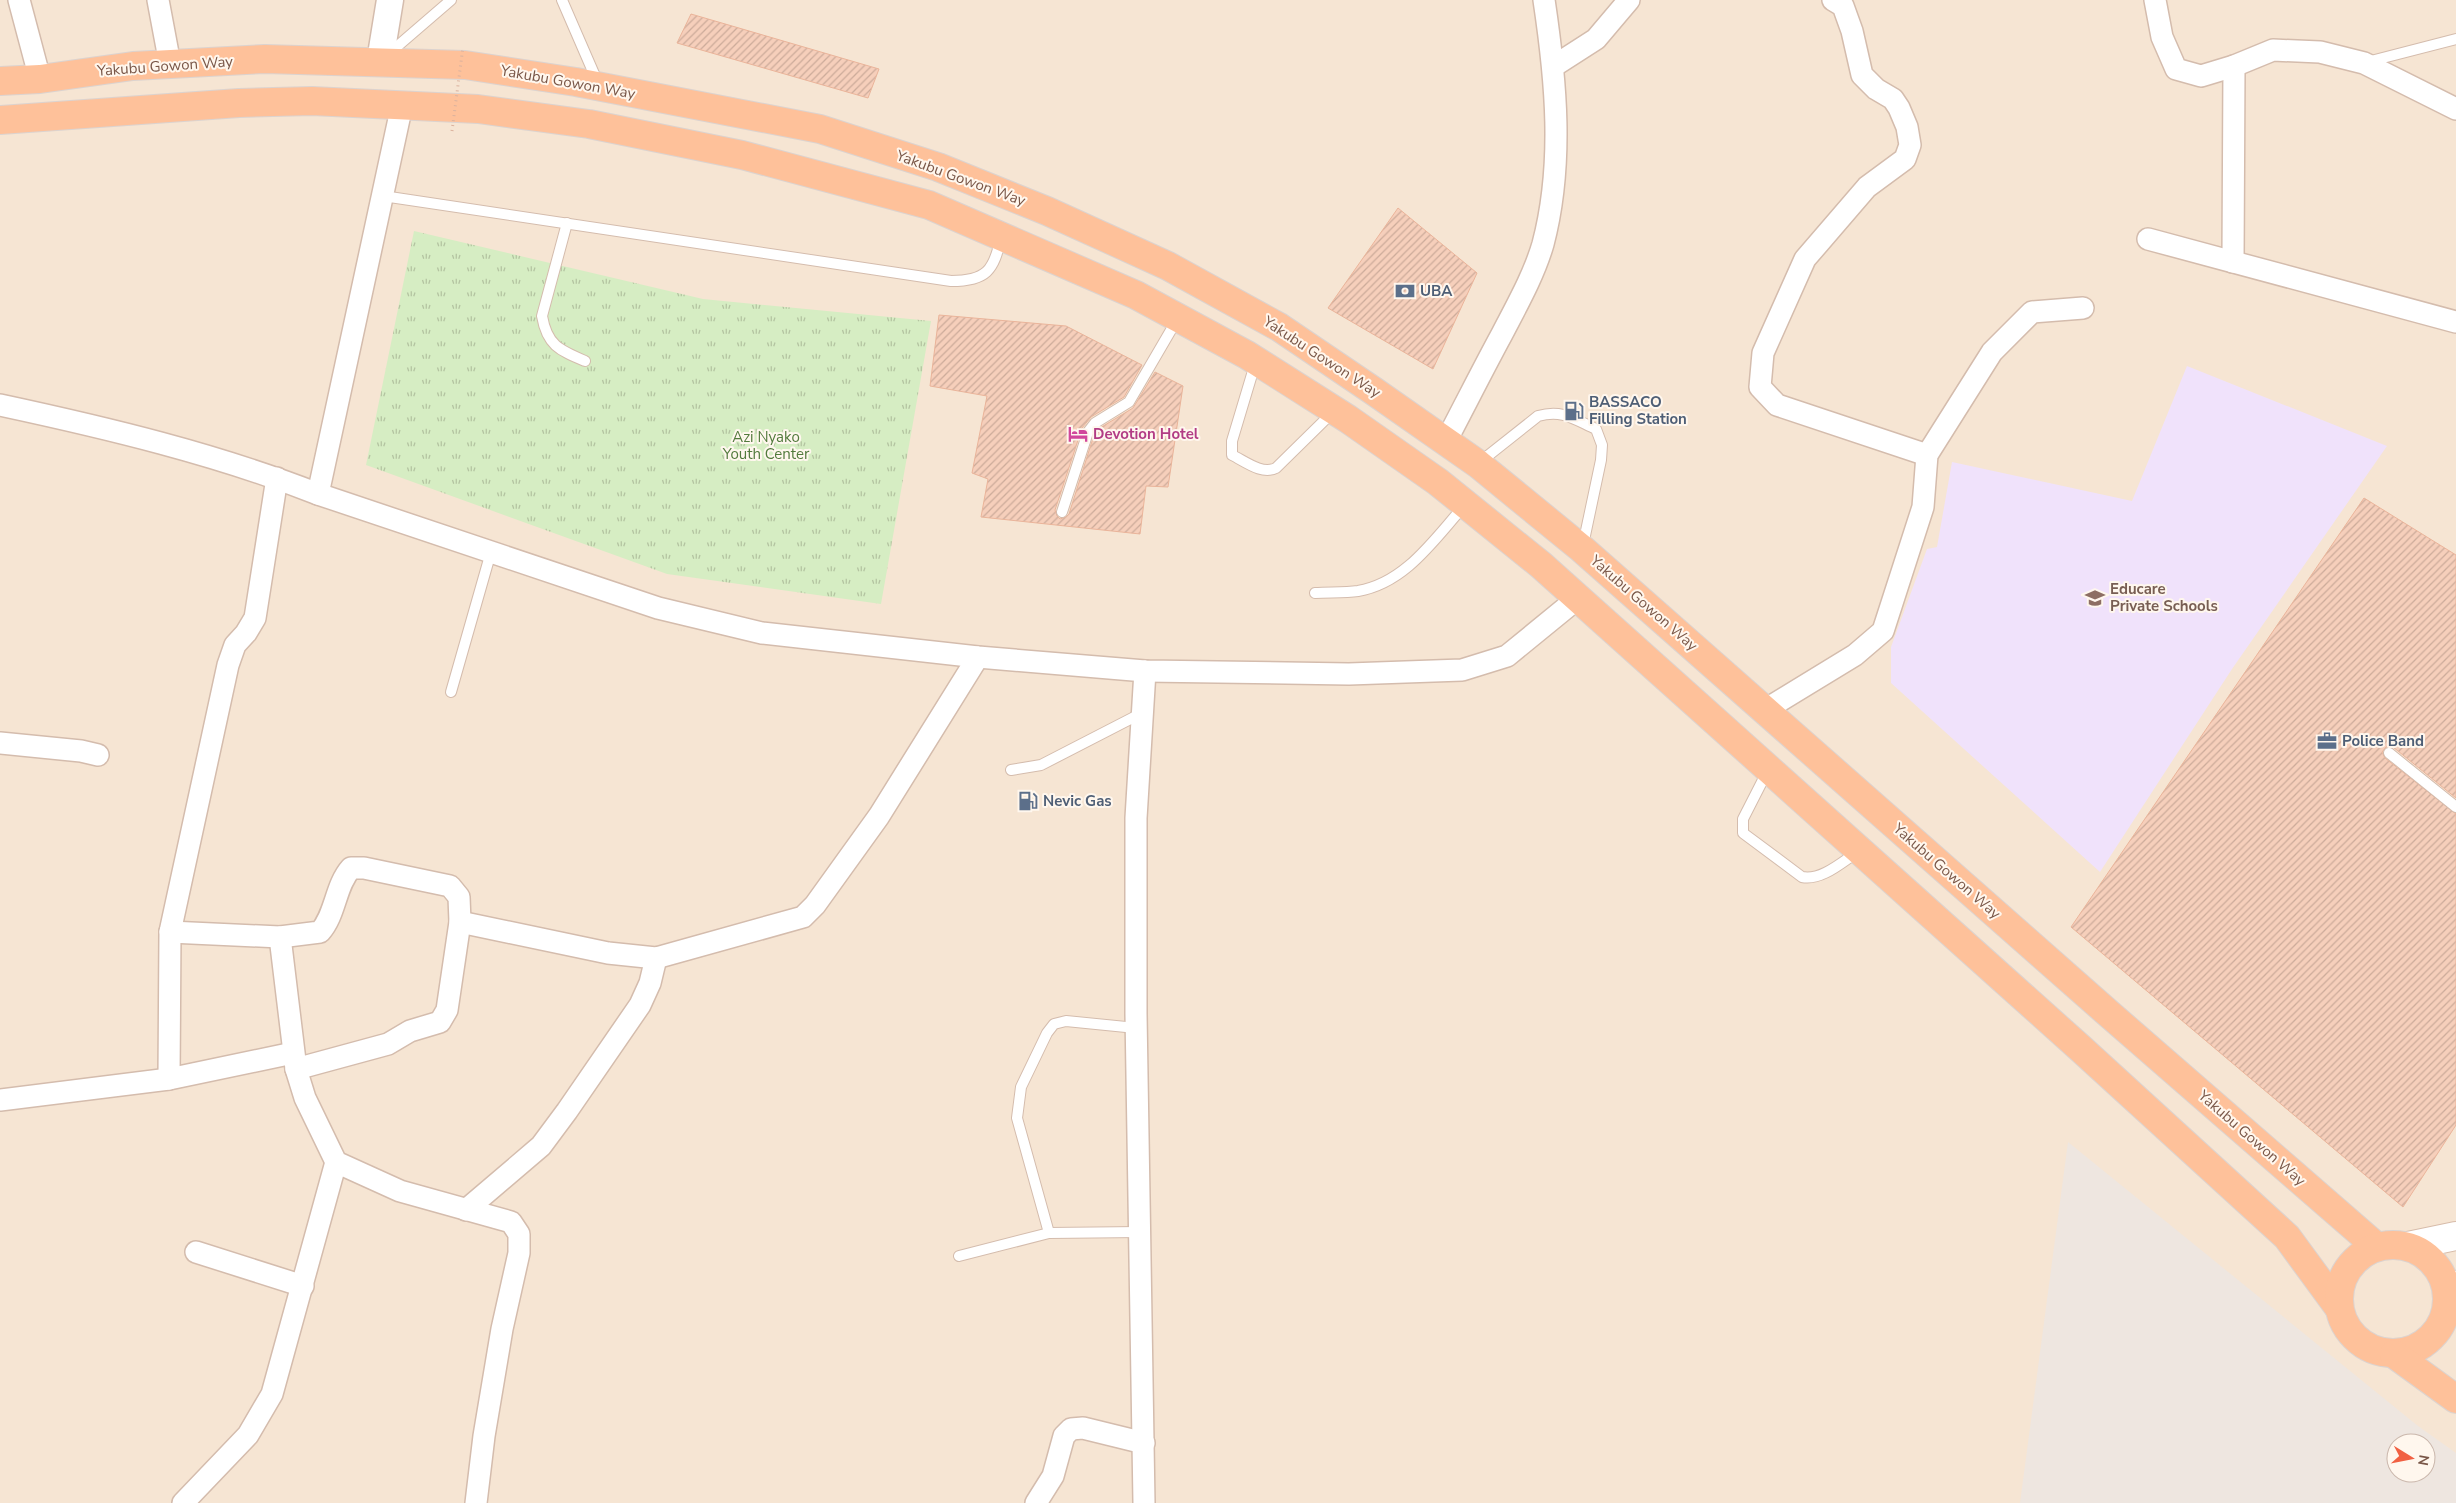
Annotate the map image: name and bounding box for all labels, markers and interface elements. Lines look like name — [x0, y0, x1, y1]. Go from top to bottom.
street label: Yakubu Gowon Way — [95, 51, 234, 81]
street label: Yakubu Gowon Way — [498, 60, 637, 104]
street label: Yakubu Gowon Way — [893, 145, 1029, 211]
bank icon: UBA — [1394, 280, 1416, 302]
place label: UBA — [1420, 281, 1453, 301]
street label: Yakubu Gowon Way — [1259, 311, 1385, 403]
place label: BASSACO Filling Station — [1589, 392, 1687, 429]
fuel station icon: BASSACO Filling Station — [1563, 400, 1585, 422]
hotel icon: Devotion Hotel — [1067, 423, 1089, 445]
place label: Devotion Hotel — [1093, 424, 1199, 444]
park label: Azi Nyako Youth Center — [722, 427, 810, 464]
street label: Yakubu Gowon Way — [1585, 550, 1702, 655]
place label: Educare Private Schools — [2110, 579, 2218, 616]
school or university icon: Educare Private Schools — [2084, 587, 2106, 609]
office icon: Police Band — [2316, 730, 2338, 752]
place label: Police Band — [2342, 731, 2424, 751]
fuel station icon: Nevic Gas — [1017, 790, 1039, 812]
place label: Nevic Gas — [1043, 791, 1112, 811]
street label: Yakubu Gowon Way — [1888, 818, 2005, 923]
street label: Yakubu Gowon Way — [2193, 1085, 2310, 1190]
north arrow — [2386, 1433, 2436, 1483]
text: N — [2413, 1453, 2434, 1467]

